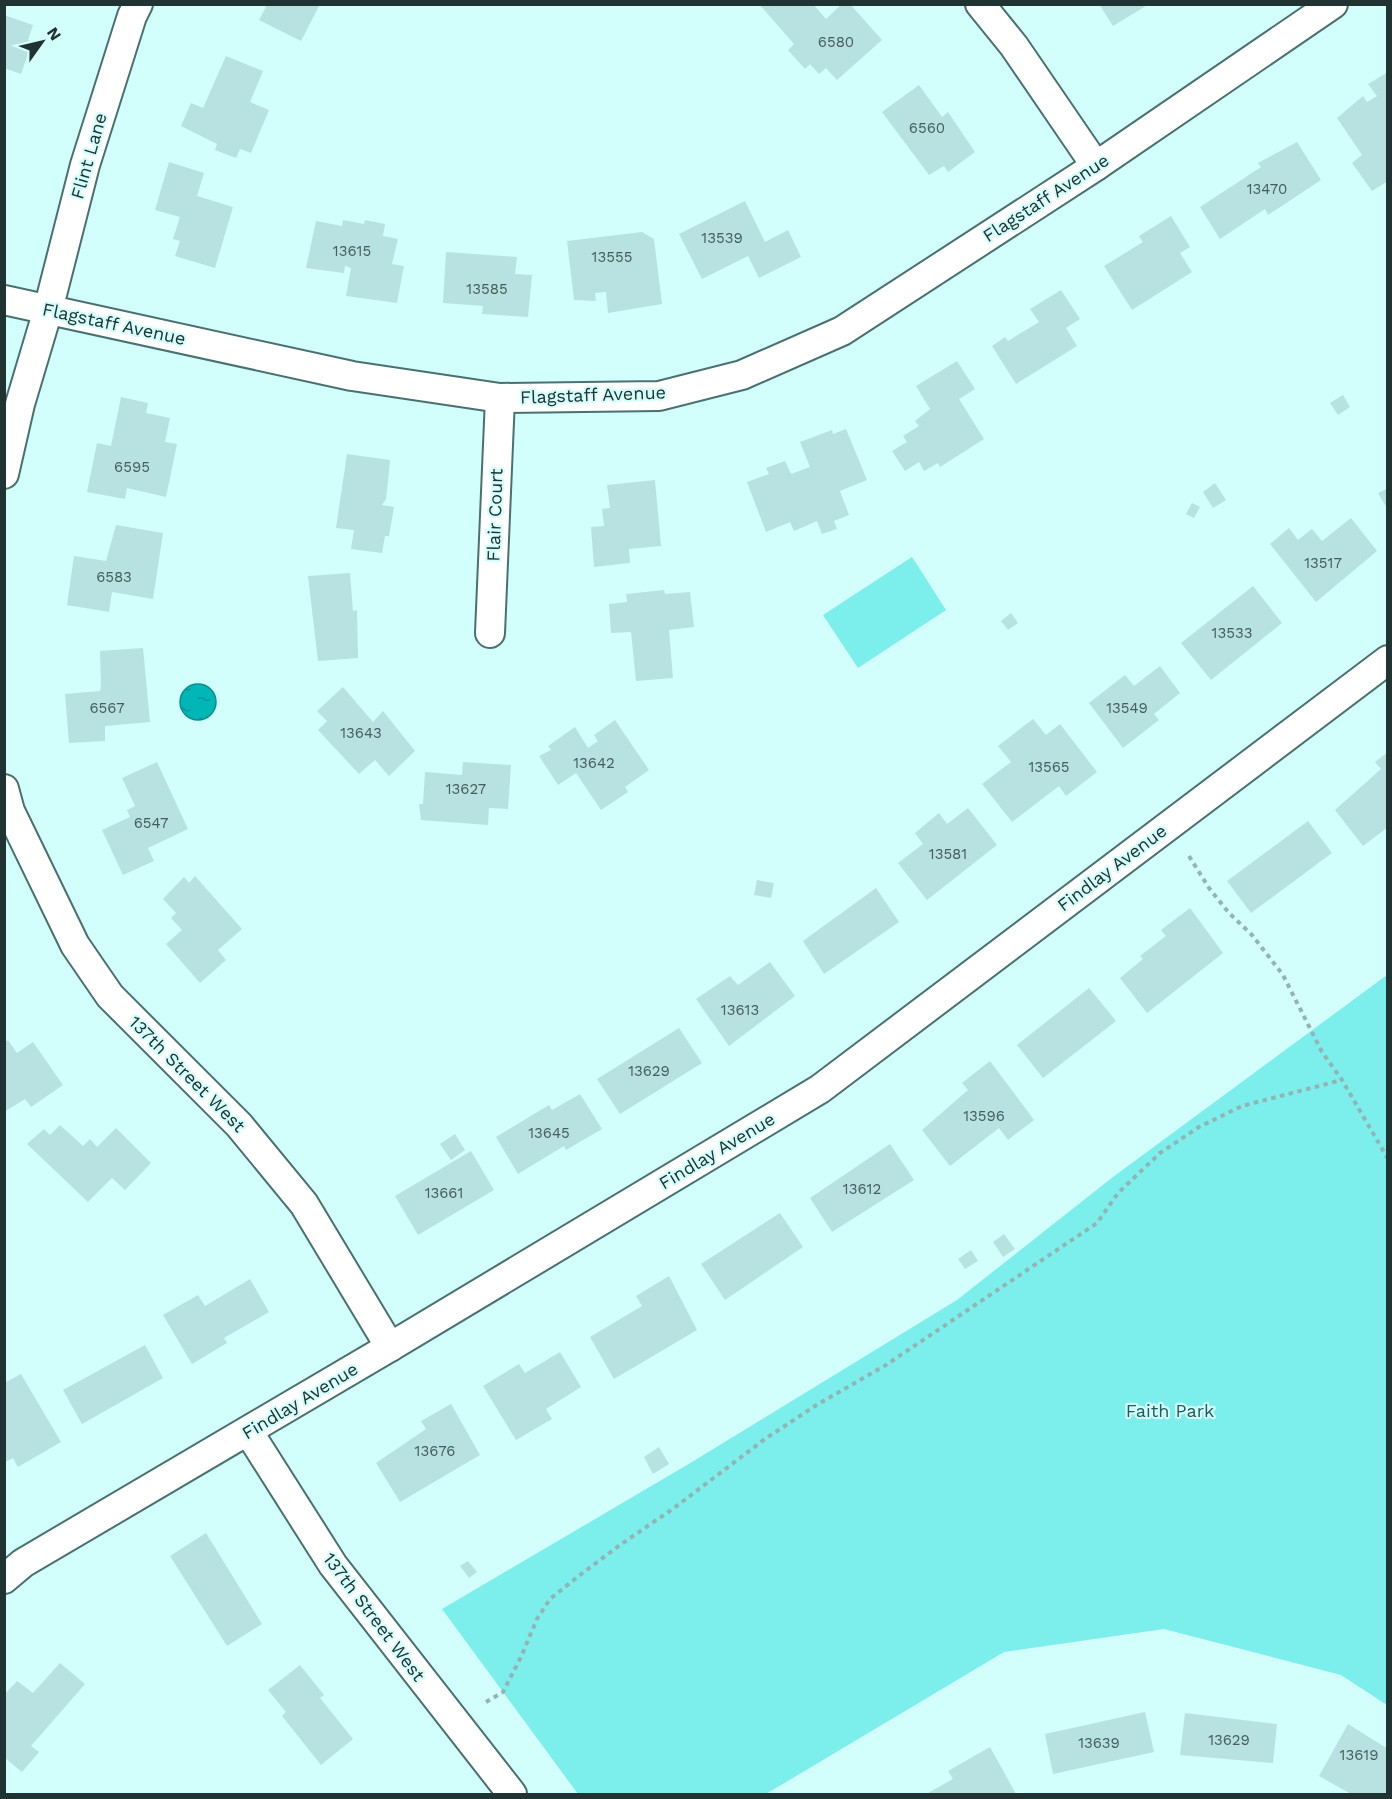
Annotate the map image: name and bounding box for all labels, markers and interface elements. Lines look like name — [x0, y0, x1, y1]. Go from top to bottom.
north arrow — [12, 12, 72, 72]
text: N — [43, 24, 65, 44]
house number: 6580 — [818, 33, 854, 51]
street label: Flint Lane — [66, 110, 111, 201]
house number: 6560 — [909, 119, 945, 137]
street label: Flagstaff Avenue — [979, 149, 1113, 246]
house number: 13470 — [1247, 180, 1287, 198]
house number: 13539 — [701, 229, 743, 247]
house number: 13615 — [333, 242, 371, 260]
house number: 13555 — [592, 248, 632, 266]
house number: 13585 — [466, 280, 508, 298]
street label: Flagstaff Avenue — [41, 298, 188, 349]
street label: Flagstaff Avenue — [520, 381, 666, 408]
house number: 6595 — [114, 458, 150, 476]
street label: Flair Court — [482, 468, 507, 562]
house number: 13517 — [1304, 554, 1342, 572]
house number: 6583 — [96, 568, 132, 586]
house number: 13533 — [1212, 624, 1252, 642]
house number: 6567 — [89, 699, 125, 717]
house number: 13549 — [1106, 699, 1148, 717]
house number: 13643 — [340, 724, 382, 742]
house number: 13642 — [573, 754, 615, 772]
house number: 13565 — [1028, 758, 1070, 776]
house number: 13627 — [446, 780, 486, 798]
house number: 6547 — [134, 814, 168, 832]
street label: Findlay Avenue — [1053, 820, 1170, 915]
house number: 13581 — [929, 845, 967, 863]
house number: 13613 — [721, 1001, 759, 1019]
street label: 137th Street West — [125, 1011, 250, 1136]
house number: 13629 — [628, 1062, 670, 1080]
house number: 13596 — [963, 1107, 1005, 1125]
street label: Findlay Avenue — [655, 1108, 778, 1193]
house number: 13645 — [528, 1124, 570, 1142]
house number: 13612 — [843, 1180, 881, 1198]
house number: 13661 — [425, 1184, 463, 1202]
street label: Findlay Avenue — [238, 1358, 361, 1443]
park label: Faith Park — [1126, 1400, 1214, 1421]
house number: 13676 — [415, 1442, 455, 1460]
street label: 137th Street West — [319, 1548, 430, 1686]
house number: 13629 — [1208, 1731, 1250, 1749]
house number: 13639 — [1078, 1734, 1120, 1752]
house number: 13619 — [1340, 1746, 1378, 1764]

